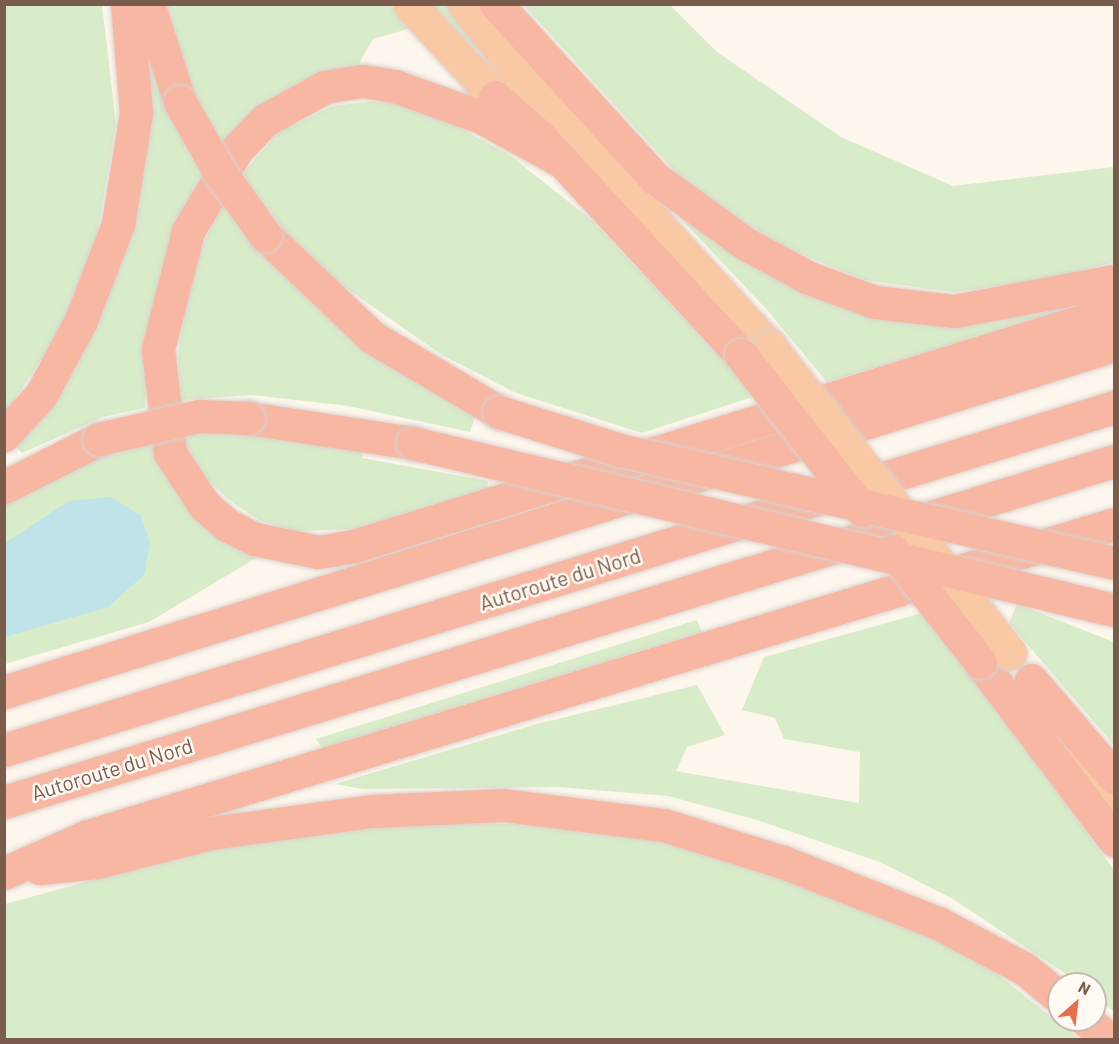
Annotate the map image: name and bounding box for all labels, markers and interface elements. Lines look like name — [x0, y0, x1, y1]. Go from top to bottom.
street label: Autoroute du Nord — [476, 542, 644, 616]
street label: Autoroute du Nord — [28, 732, 196, 806]
north arrow — [1047, 972, 1107, 1032]
text: N — [1076, 977, 1094, 998]

